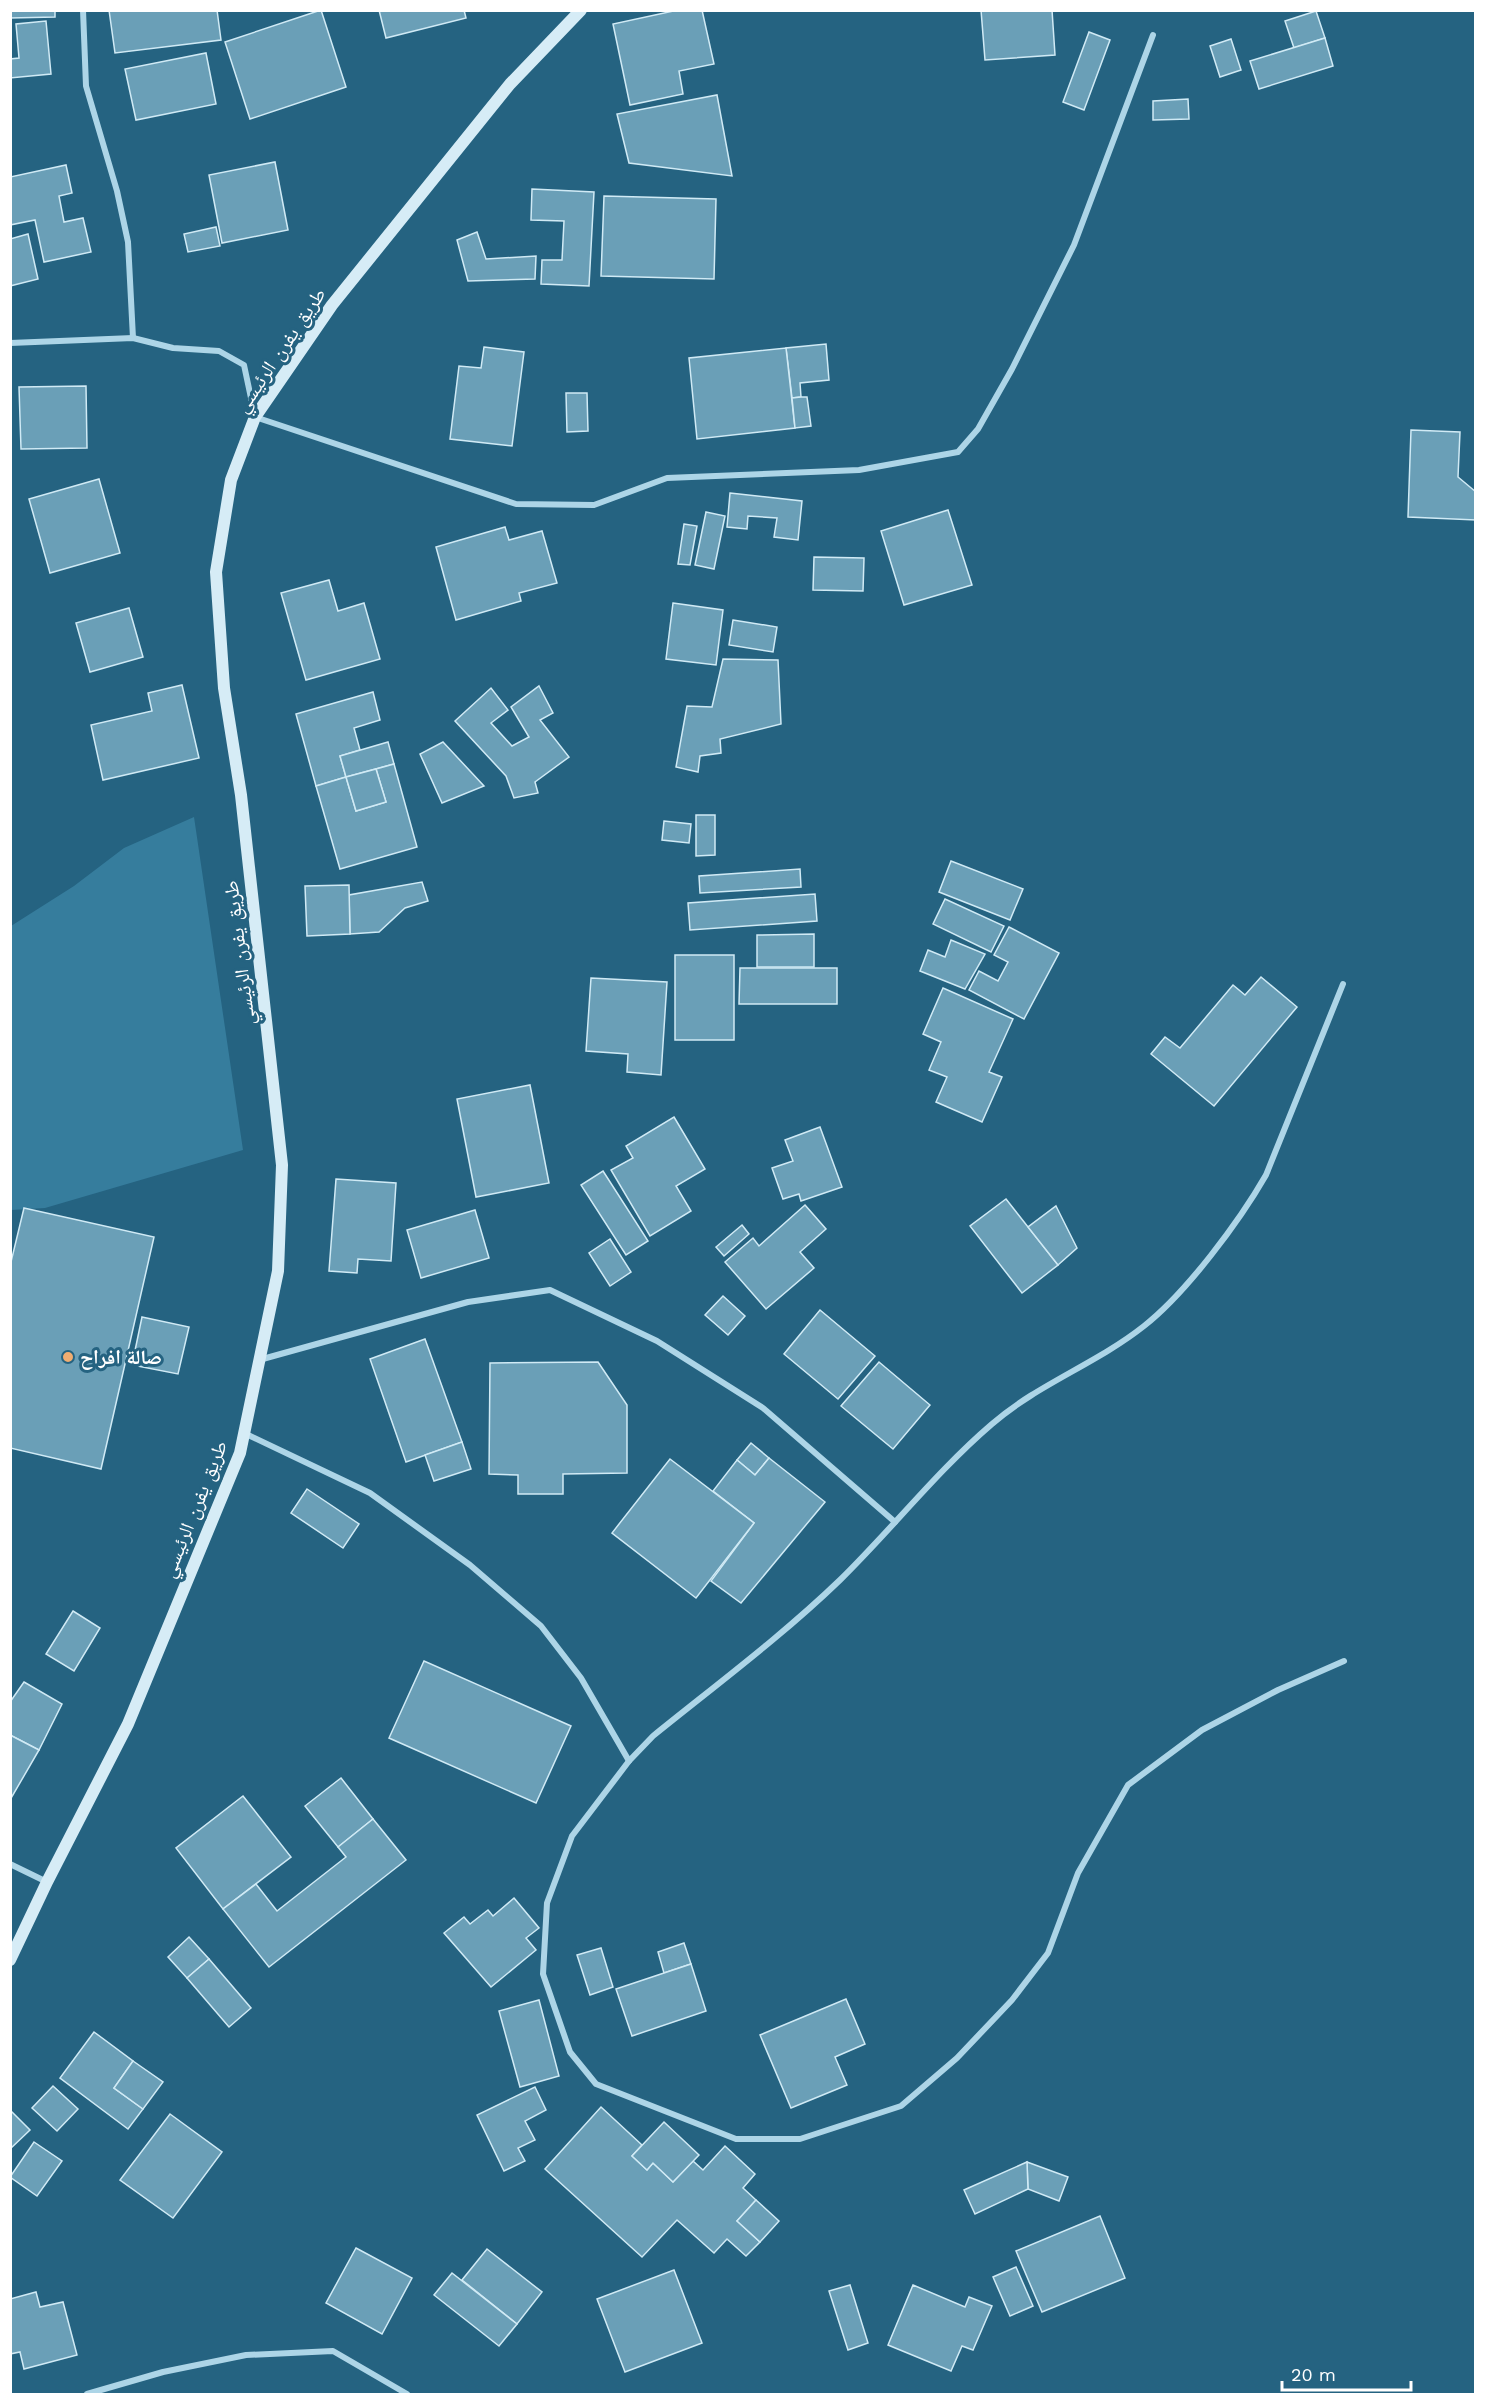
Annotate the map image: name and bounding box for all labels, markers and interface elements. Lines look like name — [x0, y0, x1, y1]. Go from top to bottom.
street label: طريق يفرن الرئيسي — [229, 283, 334, 419]
street label: طريق يفرن الرئيسي — [218, 879, 264, 1027]
place label: صالة افراح — [80, 1345, 162, 1370]
marker: صالة افراح — [61, 1350, 75, 1364]
street label: طريق يفرن الرئيسي — [156, 1437, 236, 1583]
scale bar — [1282, 2354, 1411, 2392]
text: 20 m — [1291, 2364, 1336, 2385]

